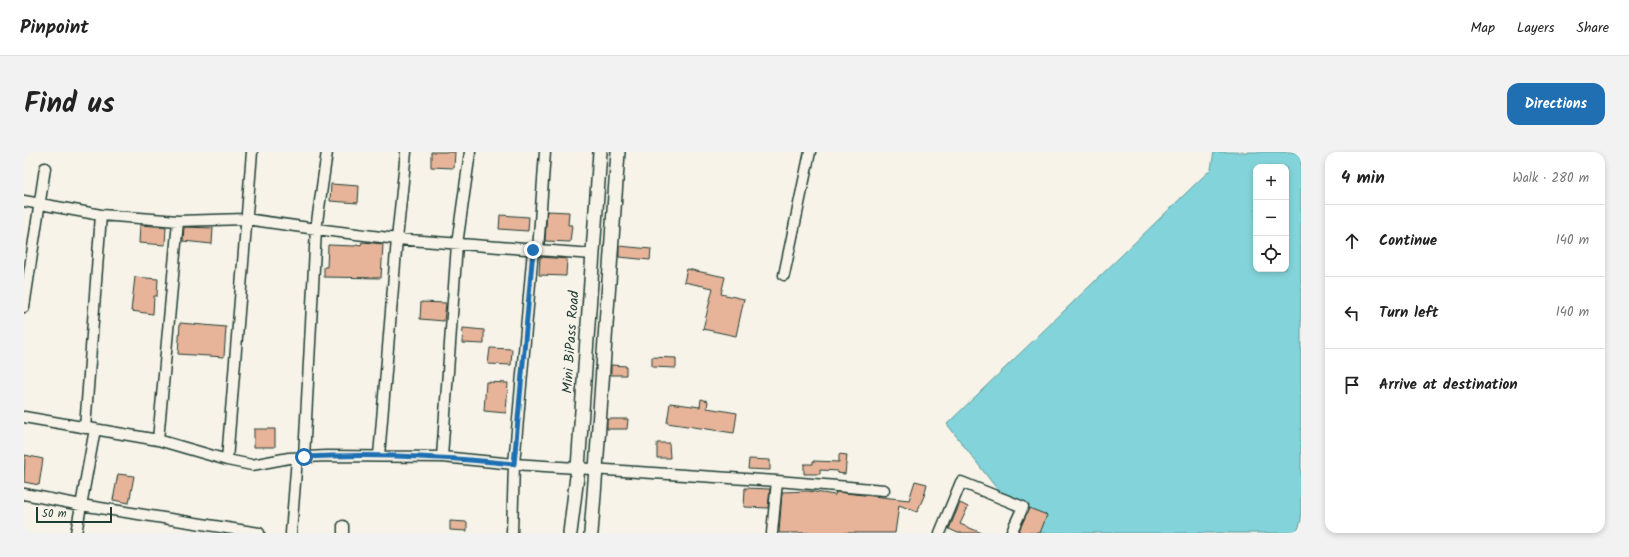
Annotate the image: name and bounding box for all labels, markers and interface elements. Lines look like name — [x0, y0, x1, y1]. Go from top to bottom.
text: Pinpoint — [20, 13, 89, 43]
text: Map — [1471, 17, 1495, 39]
text: Layers — [1517, 17, 1555, 39]
text: Share — [1577, 17, 1609, 39]
text: Find us — [24, 82, 115, 127]
button: Directions — [1507, 83, 1605, 125]
map controls — [1253, 164, 1289, 272]
button: + — [1253, 164, 1289, 200]
text: 4 min — [1341, 165, 1385, 192]
text: Walk · 280 m — [1513, 168, 1589, 189]
button: − — [1253, 200, 1289, 236]
text: Continue — [1379, 229, 1437, 253]
icon: ahead — [1341, 230, 1363, 252]
text: 140 m — [1556, 230, 1589, 251]
button: locate — [1253, 236, 1289, 272]
route end — [524, 241, 542, 259]
street label: Mini BiPass Road — [556, 289, 586, 394]
text: Turn left — [1379, 301, 1439, 325]
icon: left — [1341, 302, 1363, 324]
text: 140 m — [1556, 302, 1589, 323]
text: Arrive at destination — [1379, 373, 1518, 397]
icon: arrive — [1341, 374, 1363, 396]
route start — [295, 448, 313, 466]
scale bar — [36, 505, 112, 524]
text: 50 m — [42, 505, 67, 523]

